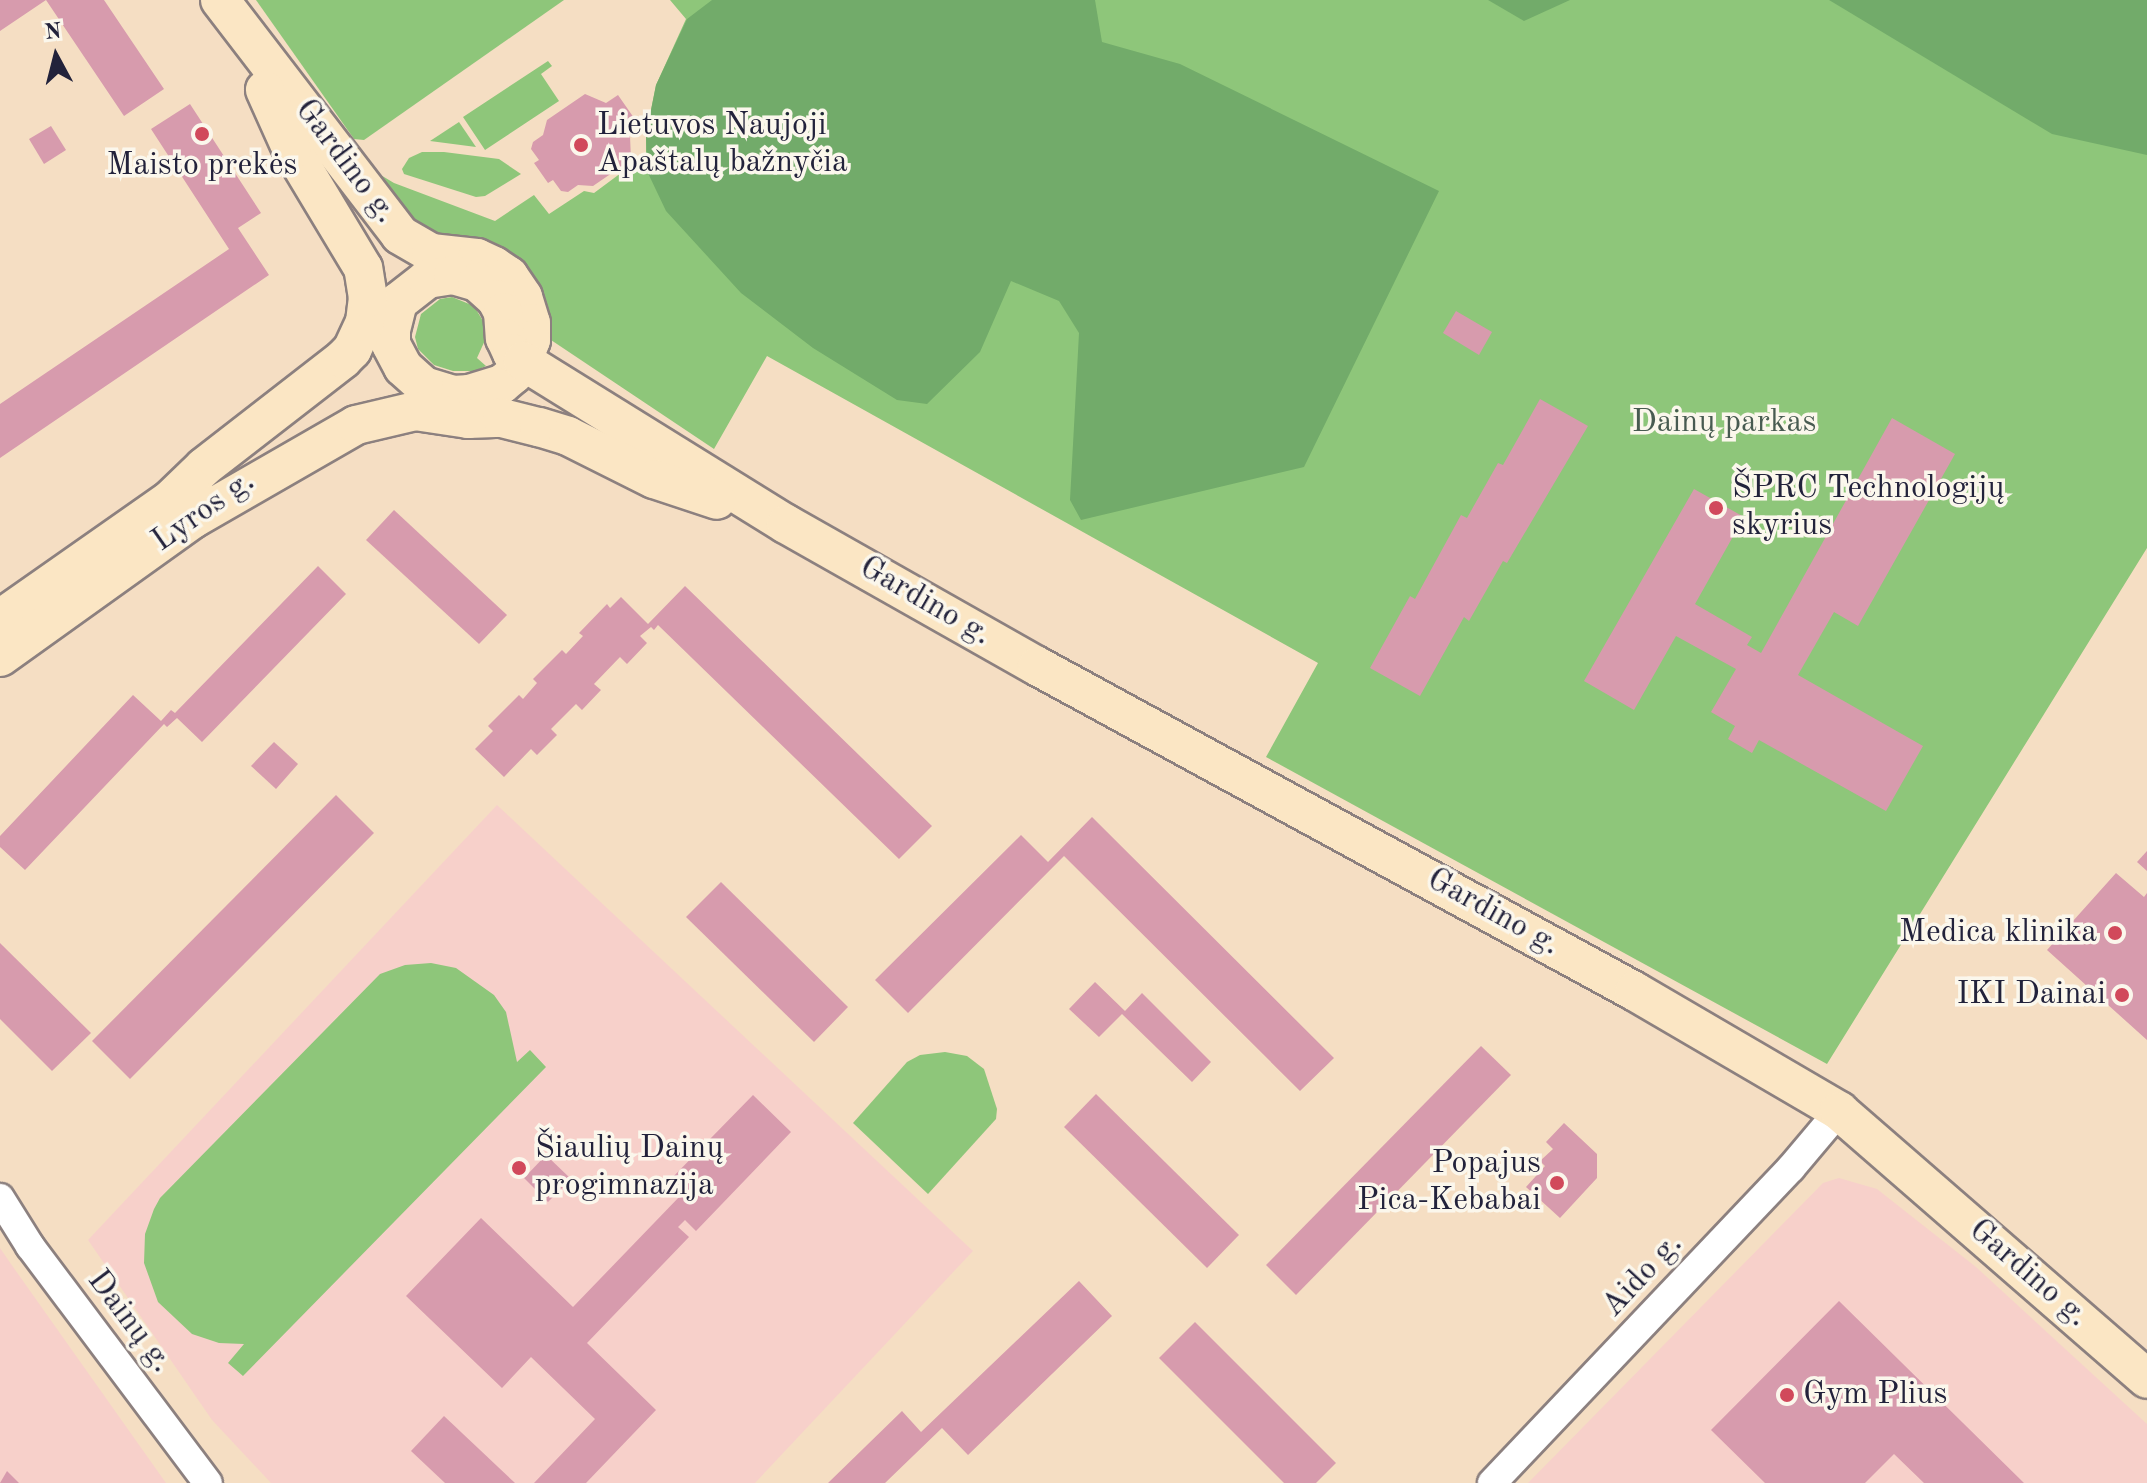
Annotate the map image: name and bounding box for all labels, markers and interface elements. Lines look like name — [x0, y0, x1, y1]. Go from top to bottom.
north arrow — [16, 16, 96, 96]
text: N — [43, 20, 63, 44]
street label: Gardino g. — [286, 92, 404, 232]
place label: Lietuvos Naujoji Apaštalų bažnyčia — [597, 108, 848, 183]
marker: Maisto prekės — [193, 125, 211, 143]
marker: Lietuvos Naujoji Apaštalų bažnyčia — [572, 136, 590, 154]
place label: Maisto prekės — [107, 147, 297, 185]
park label: Dainų parkas — [1632, 404, 1816, 442]
street label: Lyros g. — [145, 463, 263, 561]
place label: ŠPRC Technologijų skyrius — [1732, 471, 2005, 546]
marker: ŠPRC Technologijų skyrius — [1707, 499, 1725, 517]
street label: Gardino g. — [852, 549, 998, 655]
street label: Gardino g. — [1420, 861, 1566, 965]
place label: Medica klinika — [1899, 914, 2097, 952]
marker: Medica klinika — [2104, 922, 2126, 944]
place label: IKI Dainai — [1956, 976, 2106, 1014]
marker: IKI Dainai — [2113, 986, 2131, 1004]
place label: Šiaulių Dainų progimnazija — [535, 1131, 723, 1206]
place label: Popajus Pica-Kebabai — [1357, 1146, 1541, 1221]
marker: Šiaulių Dainų progimnazija — [510, 1159, 528, 1177]
marker: Popajus Pica-Kebabai — [1548, 1174, 1566, 1192]
street label: Gardino g. — [1960, 1212, 2096, 1336]
street label: Aido g. — [1595, 1226, 1691, 1326]
street label: Dainų g. — [78, 1263, 180, 1381]
place label: Gym Plius — [1803, 1376, 1947, 1414]
marker: Gym Plius — [1778, 1386, 1796, 1404]

